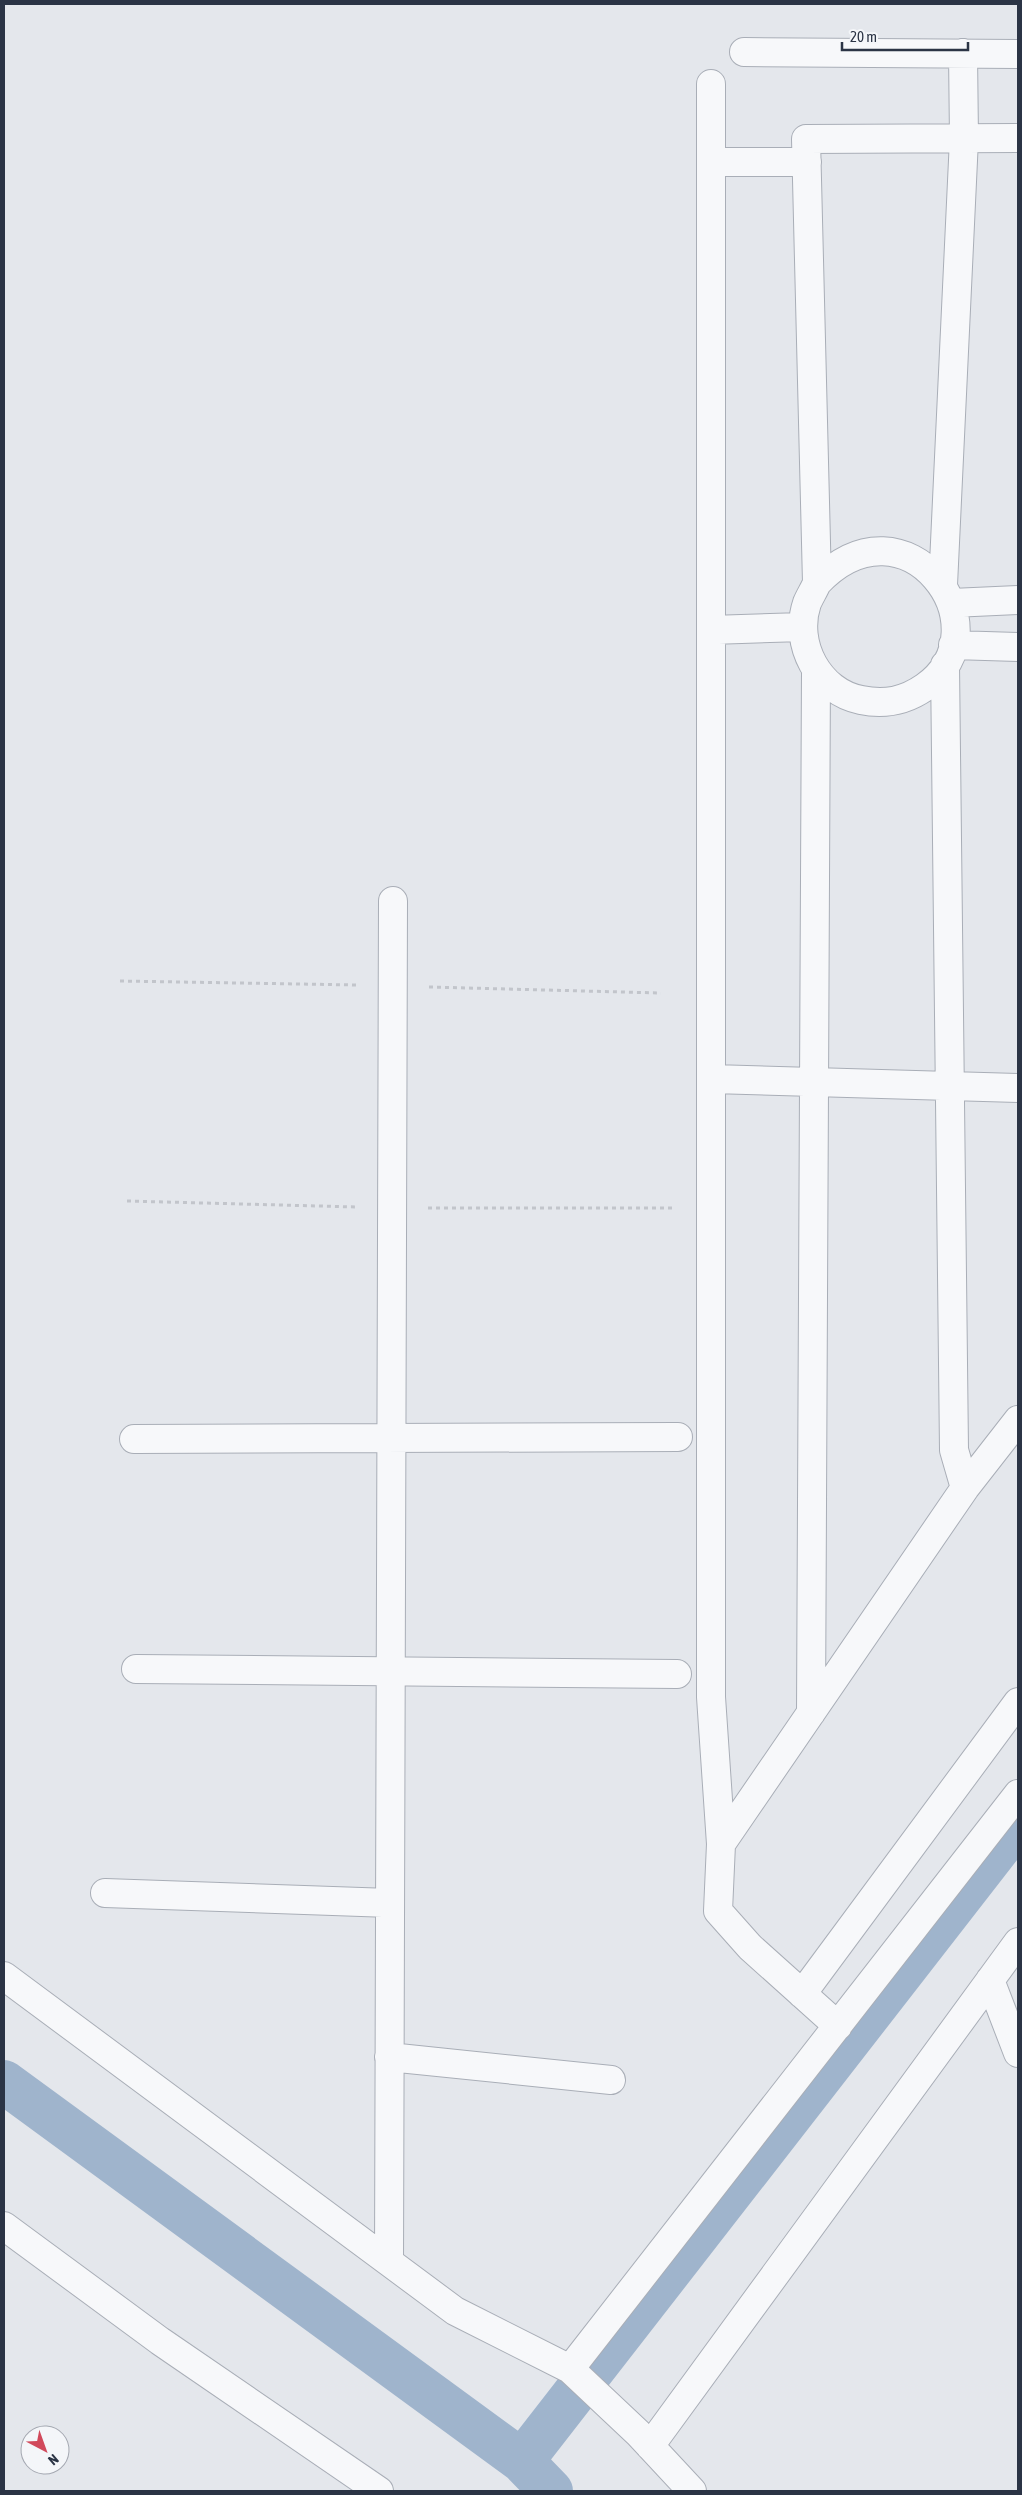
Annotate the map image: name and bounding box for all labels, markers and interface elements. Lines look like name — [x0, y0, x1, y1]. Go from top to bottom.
scale bar — [842, 20, 968, 52]
text: 20 m — [850, 28, 877, 45]
north arrow — [20, 2425, 70, 2475]
text: N — [45, 2451, 62, 2469]

